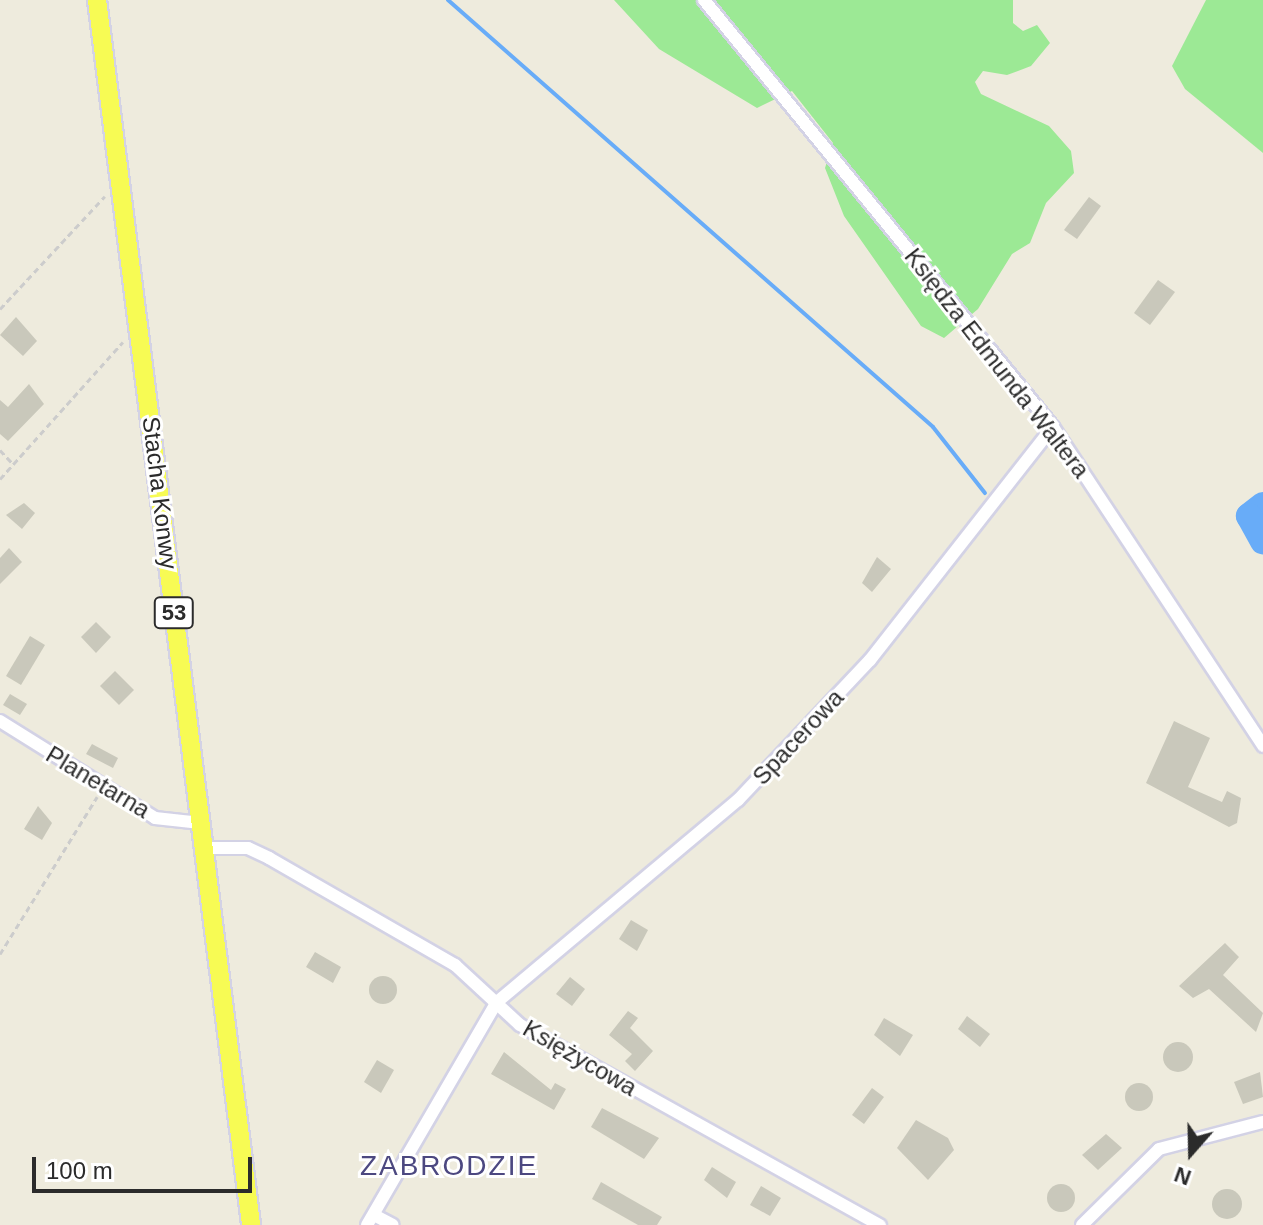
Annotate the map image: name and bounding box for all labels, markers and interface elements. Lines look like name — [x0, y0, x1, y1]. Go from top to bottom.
street label: Księdza Edmunda Waltera — [898, 243, 1096, 483]
street label: Stacha Konwy — [136, 415, 184, 571]
road number: 53 — [152, 595, 196, 631]
street label: Spacerowa — [747, 683, 849, 791]
street label: Planetarna — [41, 740, 155, 824]
street label: Księżycowa — [518, 1014, 642, 1102]
north arrow — [1151, 1113, 1231, 1193]
scale bar — [36, 1141, 256, 1191]
district label: ZABRODZIE — [360, 1149, 538, 1183]
text: 100 m — [46, 1157, 113, 1184]
text: N — [1171, 1162, 1194, 1190]

